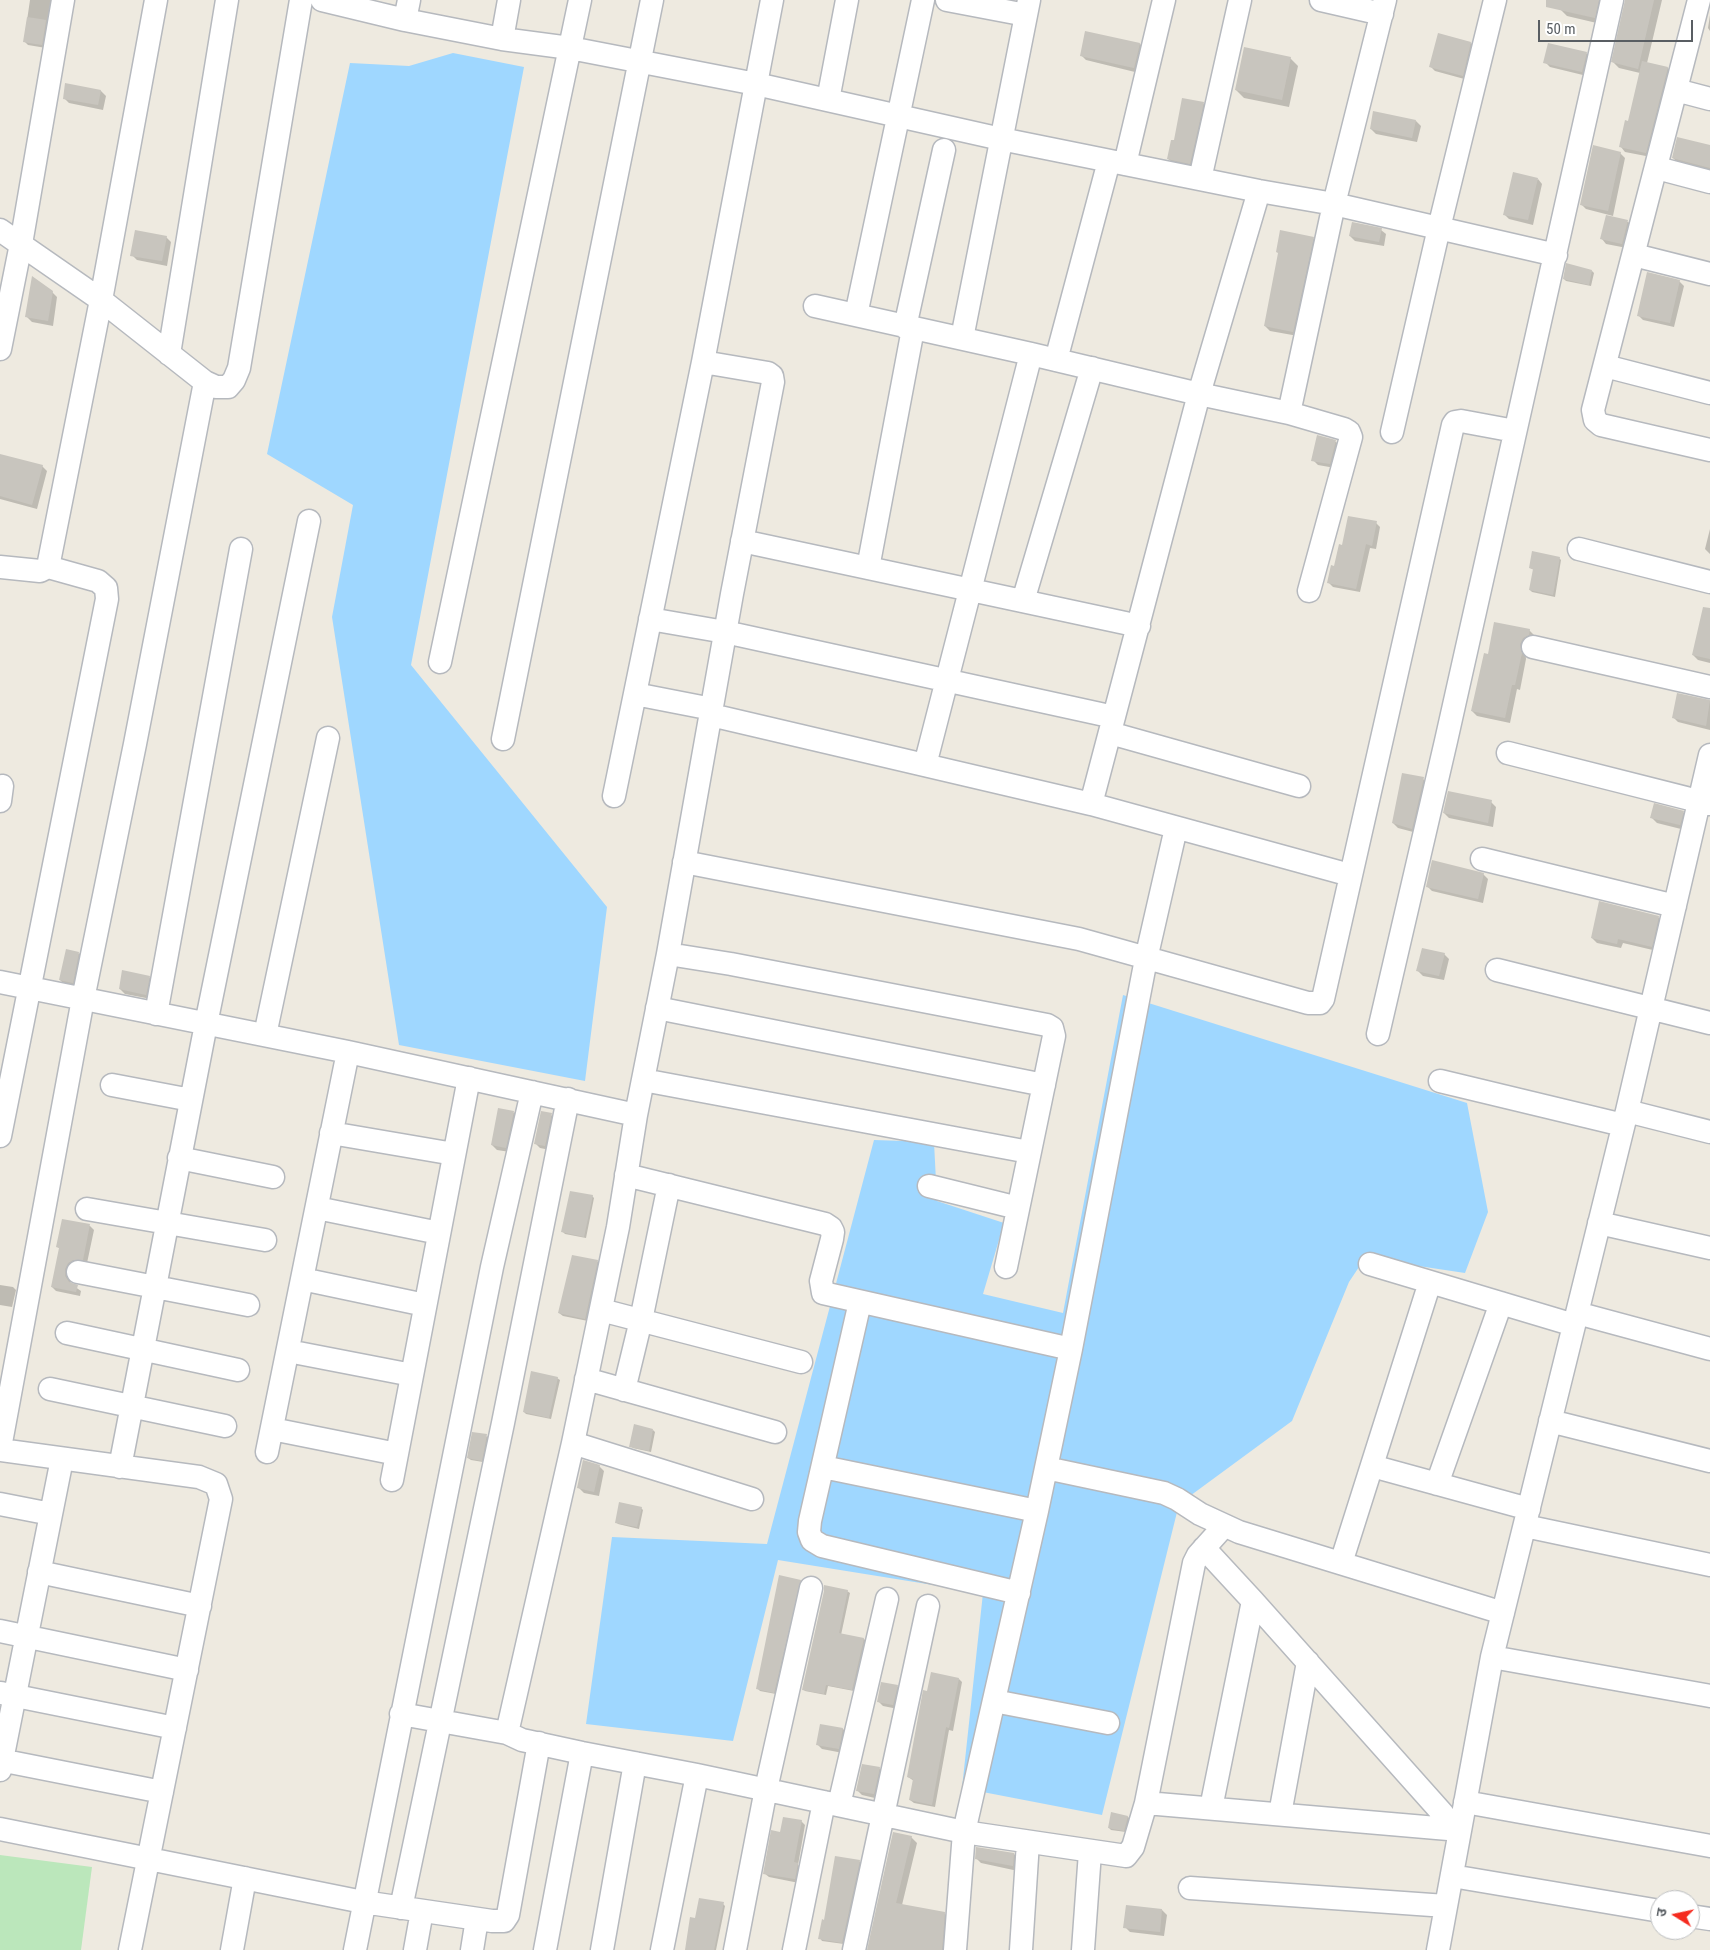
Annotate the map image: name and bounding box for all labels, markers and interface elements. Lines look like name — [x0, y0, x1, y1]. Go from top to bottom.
scale bar — [1540, 10, 1695, 42]
text: 50 m — [1546, 20, 1576, 38]
north arrow — [1650, 1890, 1700, 1940]
text: उ — [1653, 1907, 1670, 1918]

